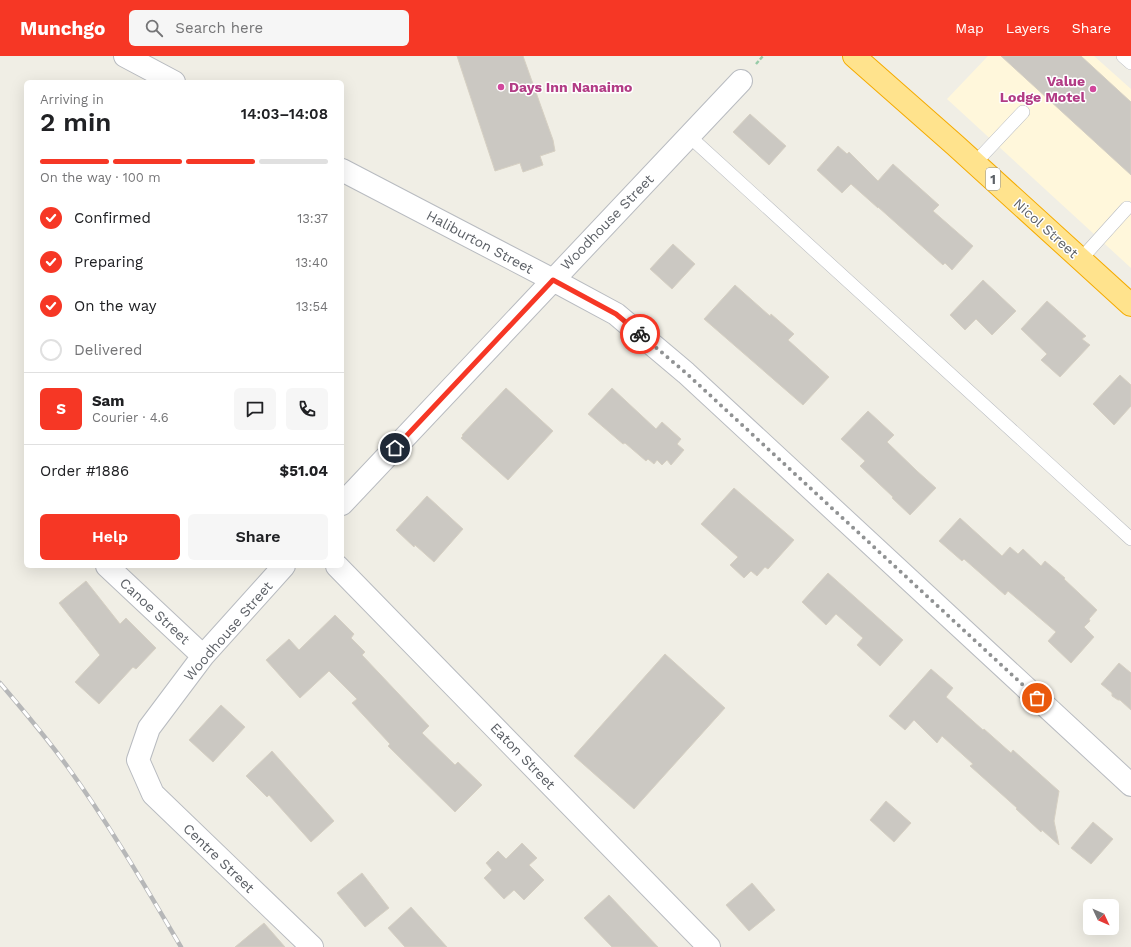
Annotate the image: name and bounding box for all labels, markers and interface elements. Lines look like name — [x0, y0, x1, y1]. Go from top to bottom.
search box — [129, 10, 409, 46]
text: Munchgo — [20, 17, 105, 40]
icon: search — [143, 17, 165, 39]
text: Search here — [175, 19, 263, 37]
text: Map — [955, 20, 984, 36]
text: Layers — [1006, 20, 1050, 36]
text: Share — [1072, 20, 1111, 36]
place label: Value Lodge Motel — [1000, 73, 1085, 105]
place label: Days Inn Nanaimo — [509, 79, 633, 95]
marker: Days Inn Nanaimo — [496, 82, 506, 92]
marker: Value Lodge Motel — [1088, 84, 1098, 94]
text: Arriving in — [40, 92, 104, 107]
text: 14:03–14:08 — [241, 105, 328, 123]
text: 2 min — [40, 107, 111, 137]
road number: 1 — [986, 168, 1000, 190]
text: On the way · 100 m — [40, 170, 161, 185]
street label: Woodhouse Street — [557, 171, 657, 273]
street label: Nicol Street — [1011, 195, 1082, 261]
icon: check — [40, 207, 62, 229]
street label: Haliburton Street — [424, 207, 536, 277]
text: Confirmed — [74, 209, 151, 227]
text: 13:37 — [297, 211, 328, 226]
icon: check — [40, 251, 62, 273]
text: Preparing — [74, 253, 143, 271]
text: 13:40 — [295, 255, 328, 270]
icon: check — [40, 295, 62, 317]
text: On the way — [74, 297, 156, 315]
text: 13:54 — [296, 299, 328, 314]
courier — [620, 314, 660, 354]
icon: bike — [629, 323, 651, 345]
text: Delivered — [74, 341, 142, 359]
button: chat — [234, 388, 276, 430]
button: phone — [286, 388, 328, 430]
text: Sam — [92, 392, 124, 410]
text: S — [56, 400, 66, 418]
text: Courier · 4.6 — [92, 410, 169, 425]
pin — [378, 431, 412, 465]
icon: home — [384, 437, 406, 459]
text: Order #1886 — [40, 462, 129, 480]
text: $51.04 — [280, 462, 328, 480]
button: Help — [40, 514, 180, 560]
button: Share — [188, 514, 328, 560]
street label: Canoe Street — [117, 575, 193, 647]
street label: Woodhouse Street — [180, 578, 276, 684]
pin — [1020, 681, 1054, 715]
icon: bag — [1026, 687, 1048, 709]
street label: Eaton Street — [487, 719, 559, 793]
street label: Centre Street — [180, 820, 258, 896]
north arrow — [1083, 899, 1119, 935]
map controls — [1083, 899, 1119, 935]

